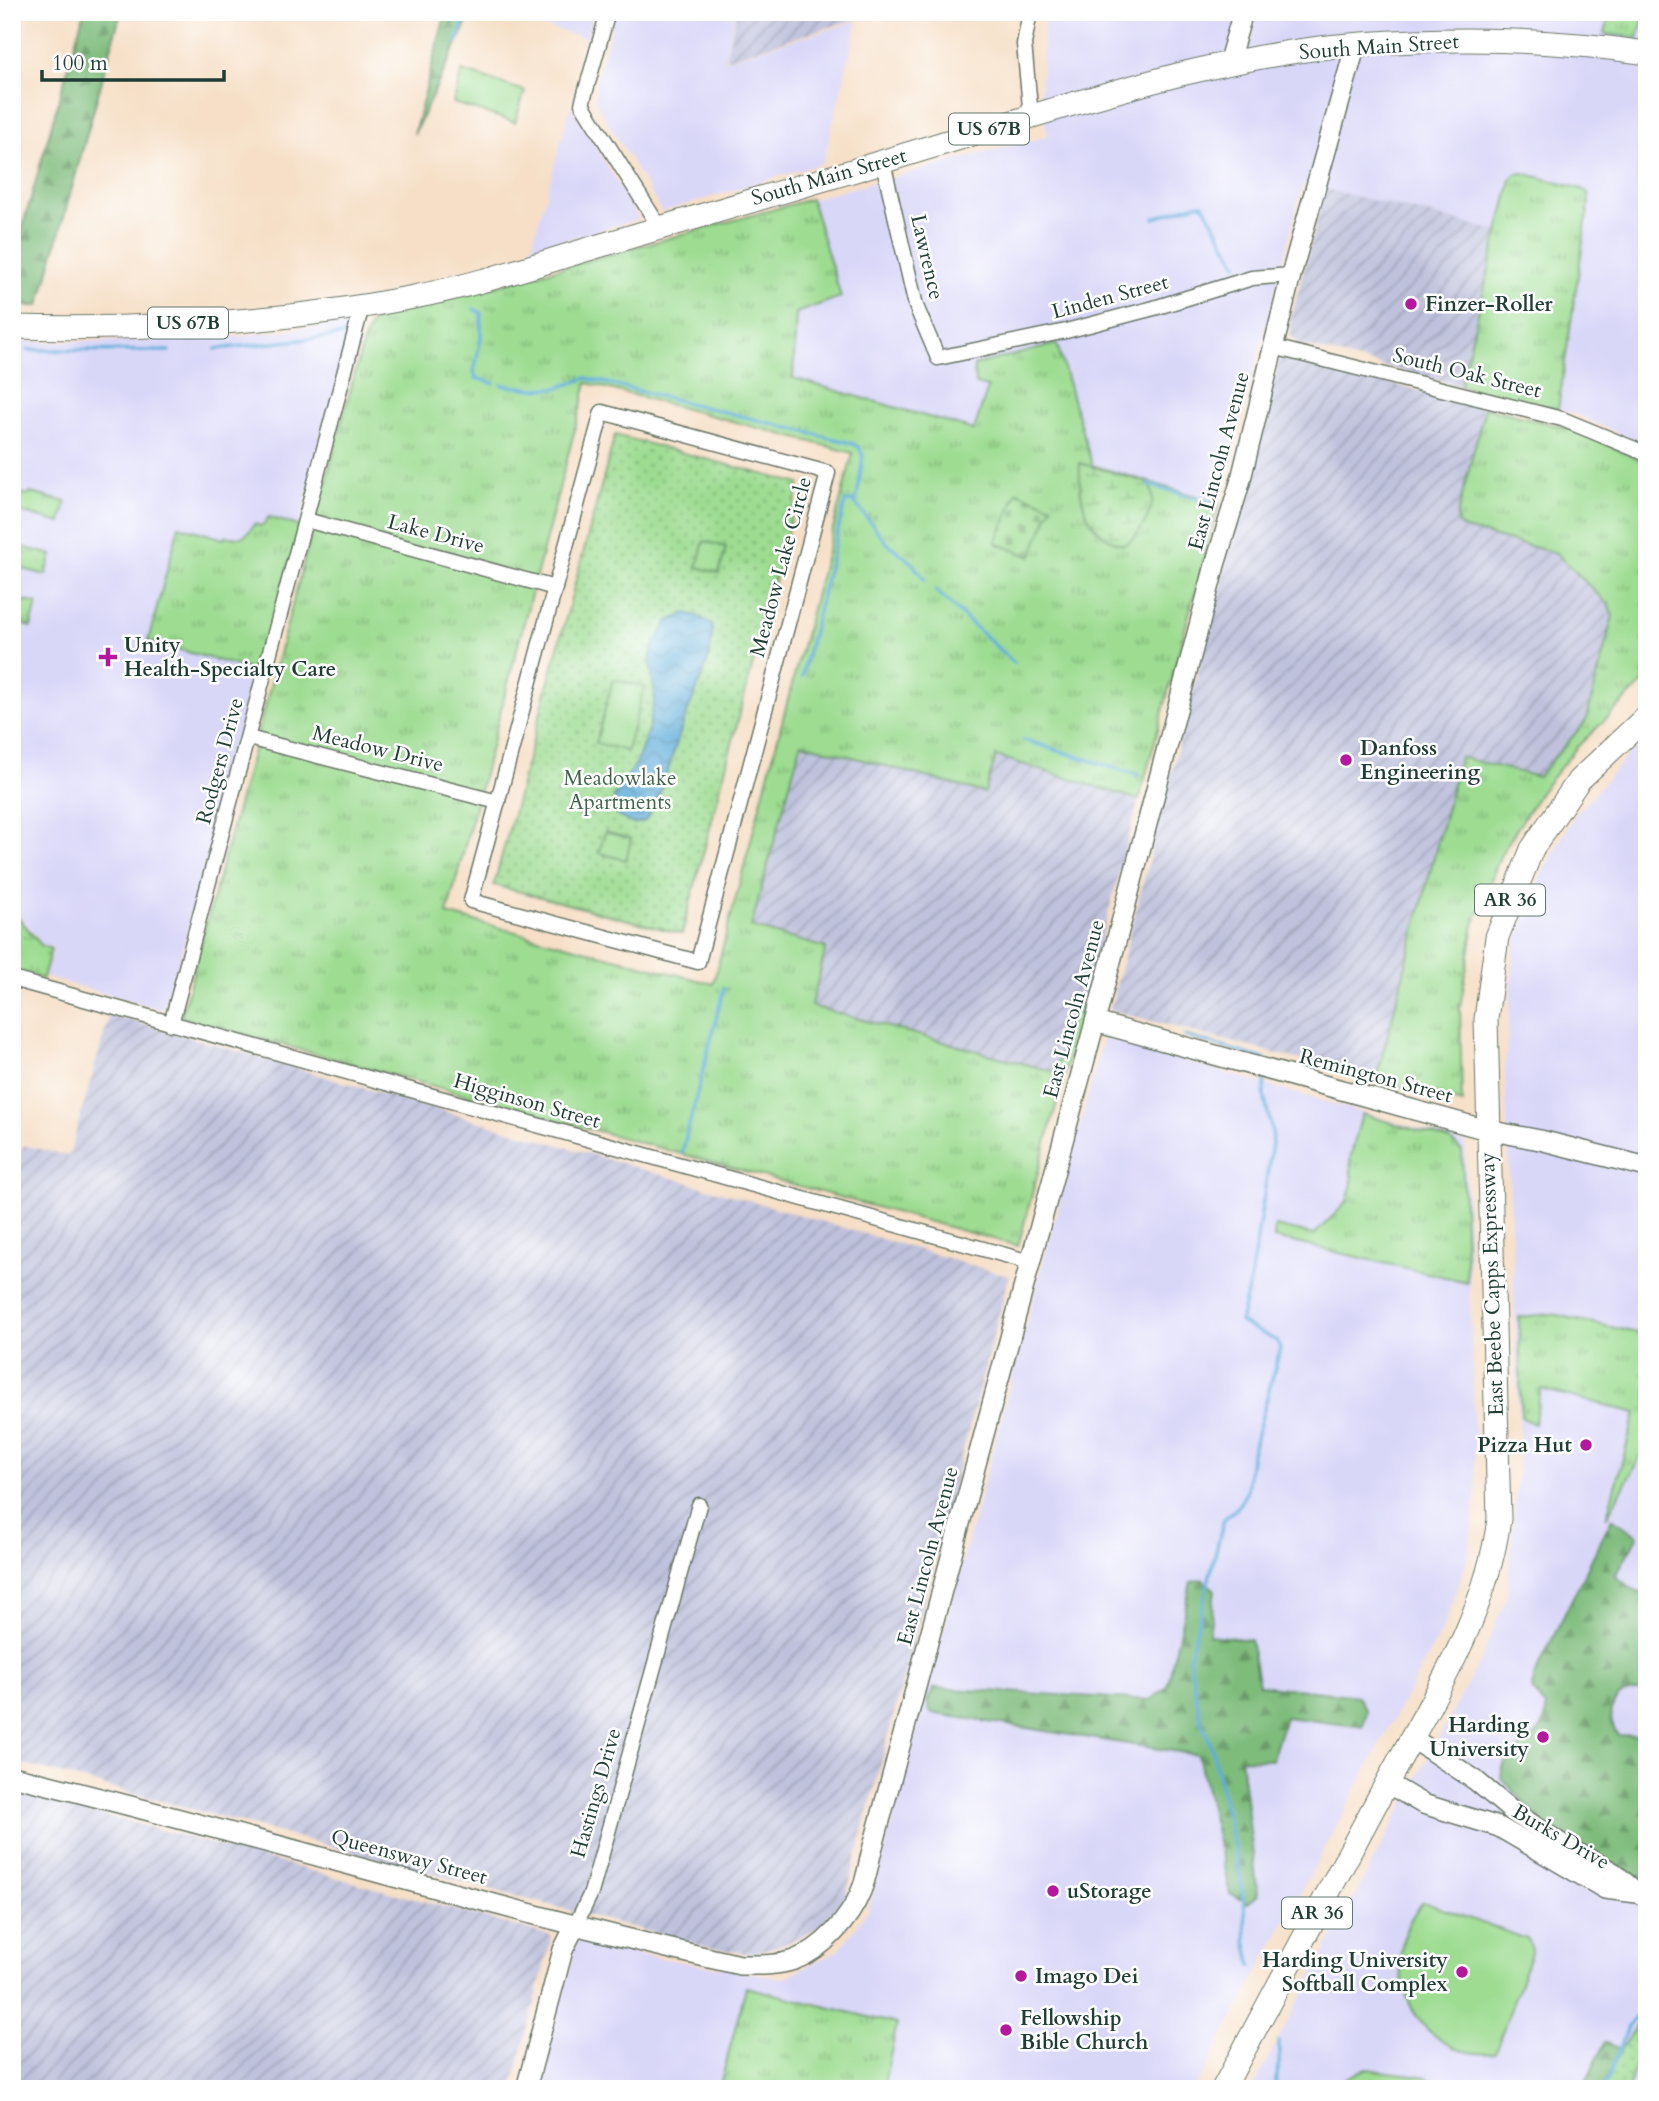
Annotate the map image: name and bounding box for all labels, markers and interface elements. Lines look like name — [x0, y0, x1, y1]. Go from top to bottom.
street label: South Main Street — [1298, 27, 1460, 67]
scale bar — [42, 38, 224, 82]
text: 100 m — [52, 49, 108, 78]
road number: US 67B — [949, 113, 1029, 144]
street label: South Main Street — [748, 141, 910, 213]
street label: Lawrence — [903, 211, 951, 303]
street label: Linden Street — [1049, 267, 1172, 326]
place label: Finzer-Roller — [1425, 290, 1553, 319]
marker: Finzer-Roller — [1403, 296, 1419, 312]
road number: US 67B — [148, 308, 228, 338]
street label: South Oak Street — [1390, 341, 1545, 406]
street label: East Lincoln Avenue — [1181, 368, 1257, 554]
street label: Meadow Lake Circle — [743, 474, 819, 660]
street label: Lake Drive — [384, 507, 488, 561]
place label: Unity Health-Specialty Care — [124, 631, 336, 684]
marker: Unity Health-Specialty Care — [98, 647, 118, 667]
street label: Rodgers Drive — [189, 695, 251, 827]
street label: Meadow Drive — [309, 719, 447, 779]
place label: Danfoss Engineering — [1360, 734, 1480, 787]
marker: Danfoss Engineering — [1338, 752, 1354, 768]
park label: Meadowlake Apartments — [564, 764, 676, 817]
road number: AR 36 — [1475, 885, 1545, 916]
street label: East Lincoln Avenue — [1036, 916, 1112, 1102]
street label: Remington Street — [1296, 1042, 1456, 1110]
street label: Higginson Street — [450, 1066, 604, 1136]
street label: East Beebe Capps Expressway — [1473, 1152, 1511, 1416]
place label: Pizza Hut — [1477, 1431, 1573, 1460]
marker: Pizza Hut — [1578, 1437, 1594, 1453]
street label: East Lincoln Avenue — [890, 1463, 966, 1649]
place label: Harding University — [1430, 1711, 1529, 1764]
street label: Hastings Drive — [564, 1725, 628, 1861]
marker: Harding University — [1535, 1729, 1551, 1745]
street label: Burks Drive — [1507, 1797, 1615, 1877]
street label: Queensway Street — [328, 1822, 491, 1892]
place label: uStorage — [1067, 1877, 1152, 1906]
marker: uStorage — [1045, 1883, 1061, 1899]
road number: AR 36 — [1282, 1898, 1352, 1928]
place label: Harding University Softball Complex — [1262, 1946, 1449, 1999]
place label: Imago Dei — [1035, 1962, 1139, 1991]
marker: Harding University Softball Complex — [1454, 1964, 1470, 1980]
marker: Imago Dei — [1013, 1968, 1029, 1984]
place label: Fellowship Bible Church — [1020, 2004, 1148, 2057]
marker: Fellowship Bible Church — [998, 2022, 1014, 2038]

